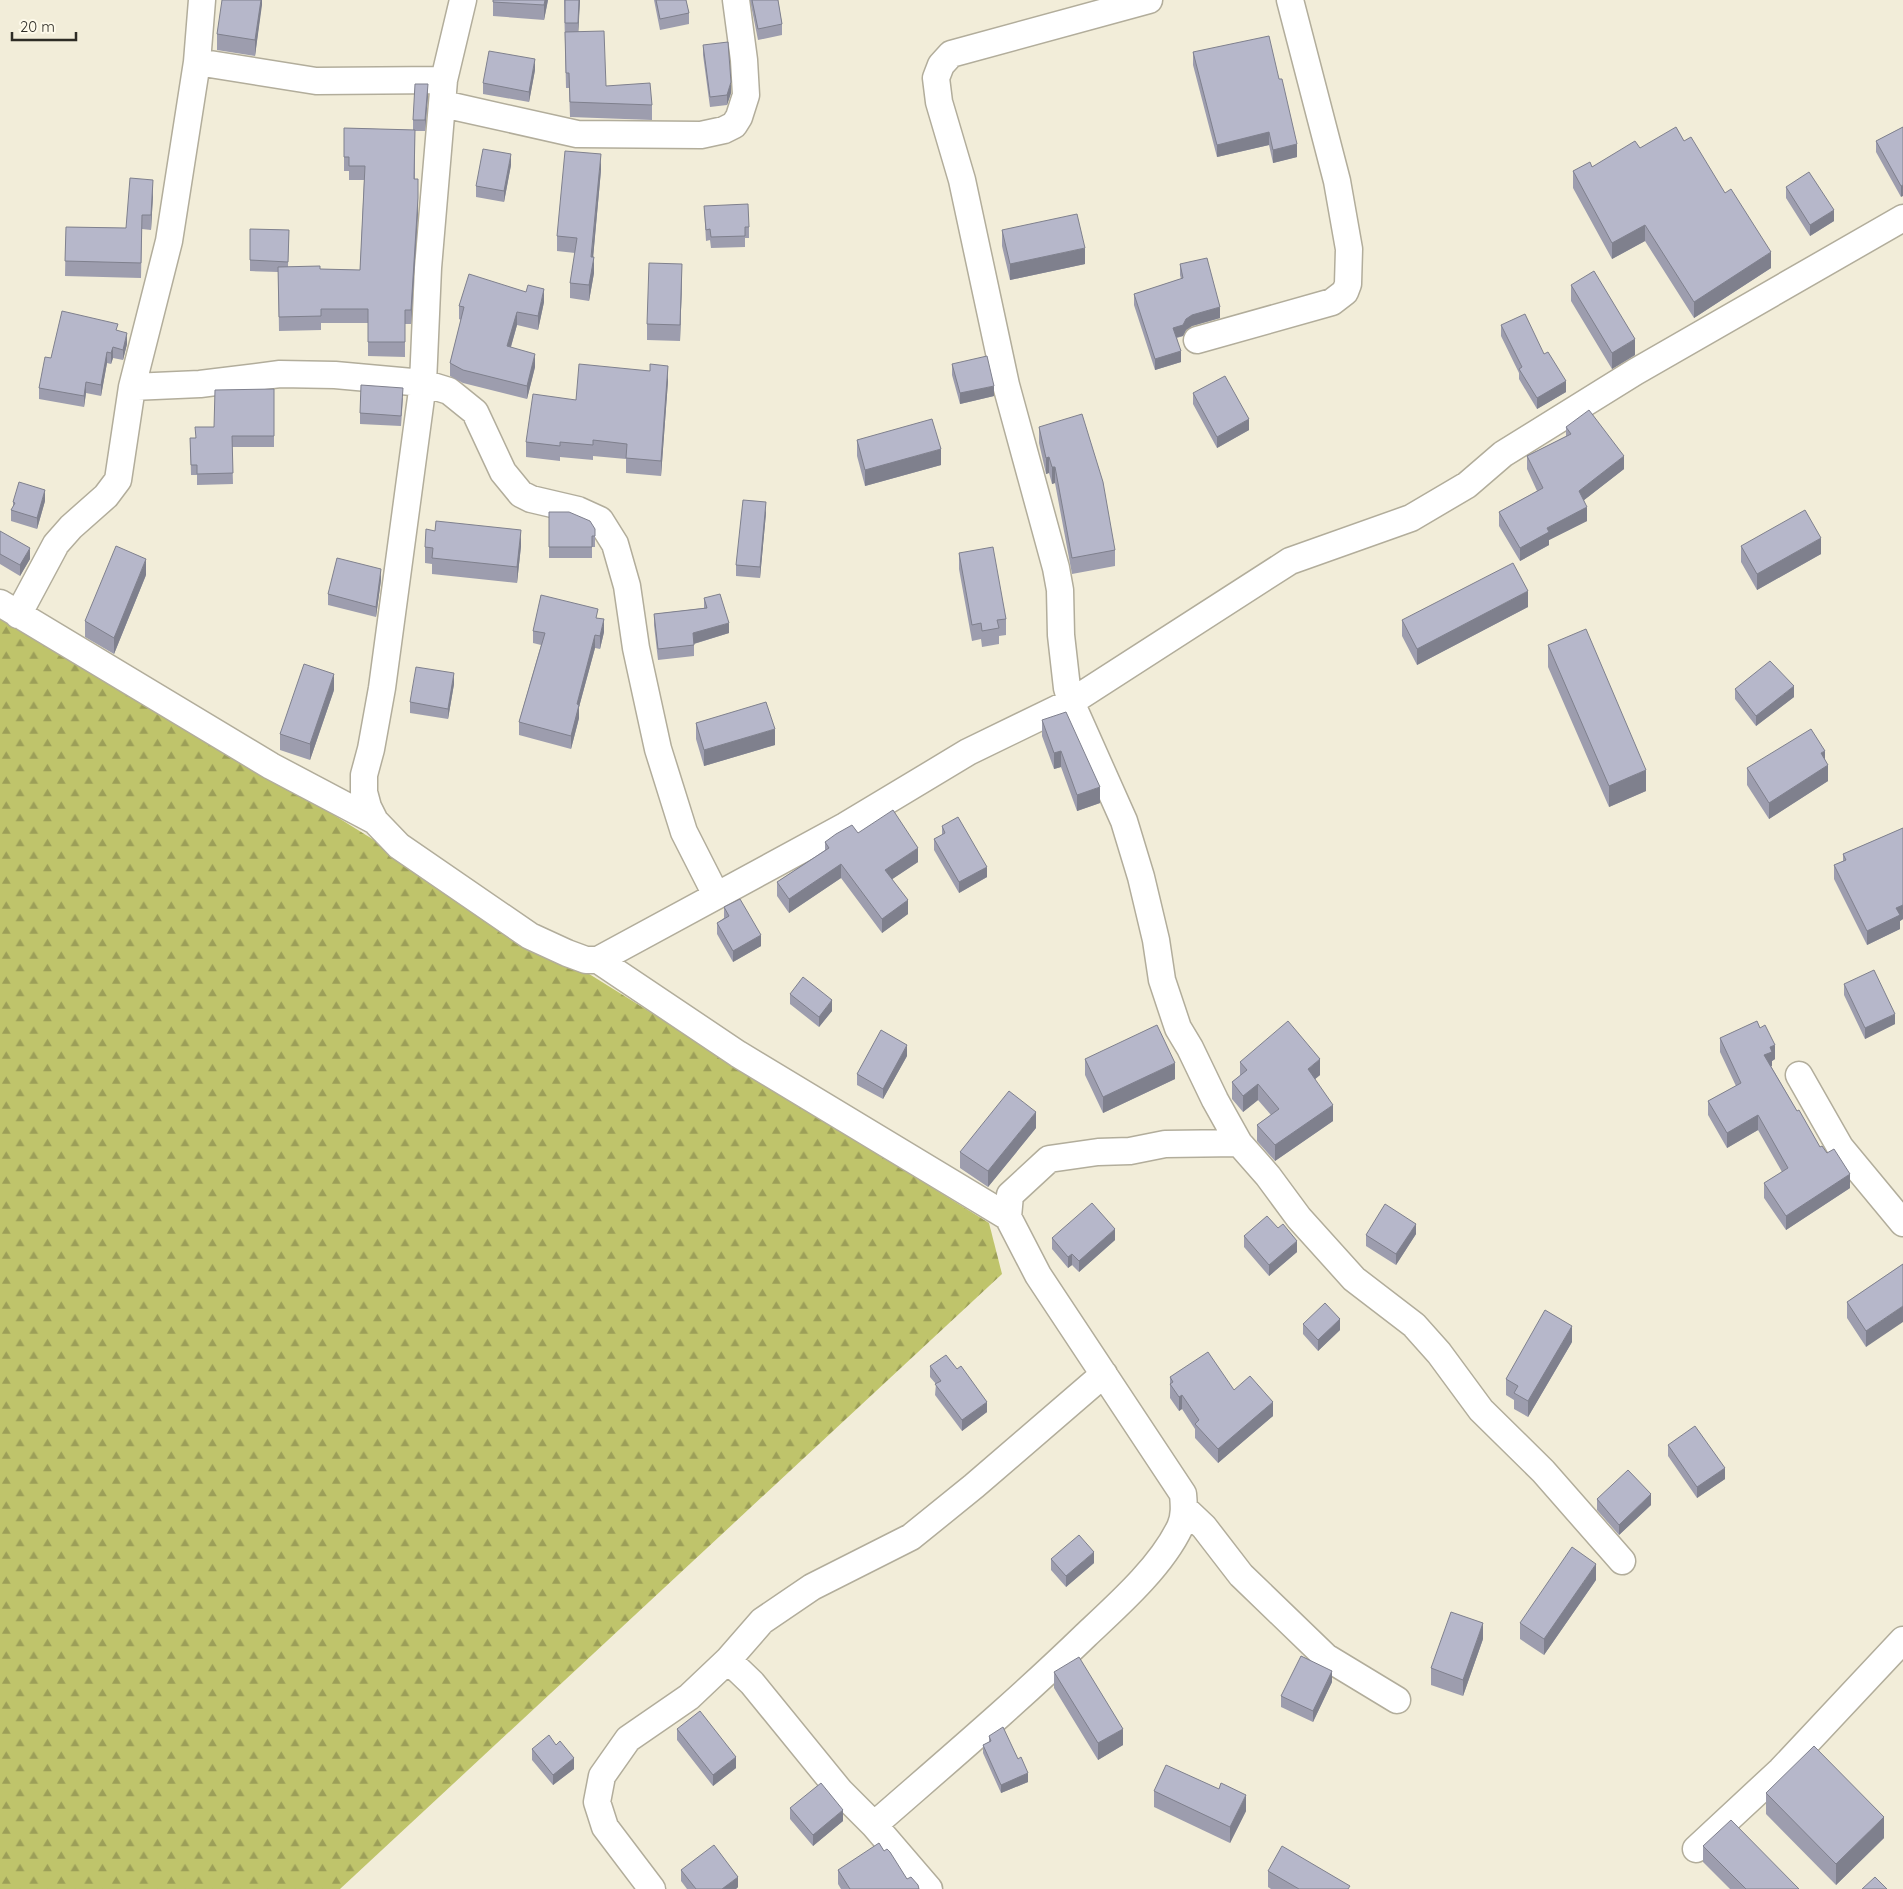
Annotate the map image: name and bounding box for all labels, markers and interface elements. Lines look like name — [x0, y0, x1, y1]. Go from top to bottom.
scale bar — [12, 10, 76, 42]
text: 20 m — [20, 17, 55, 36]

